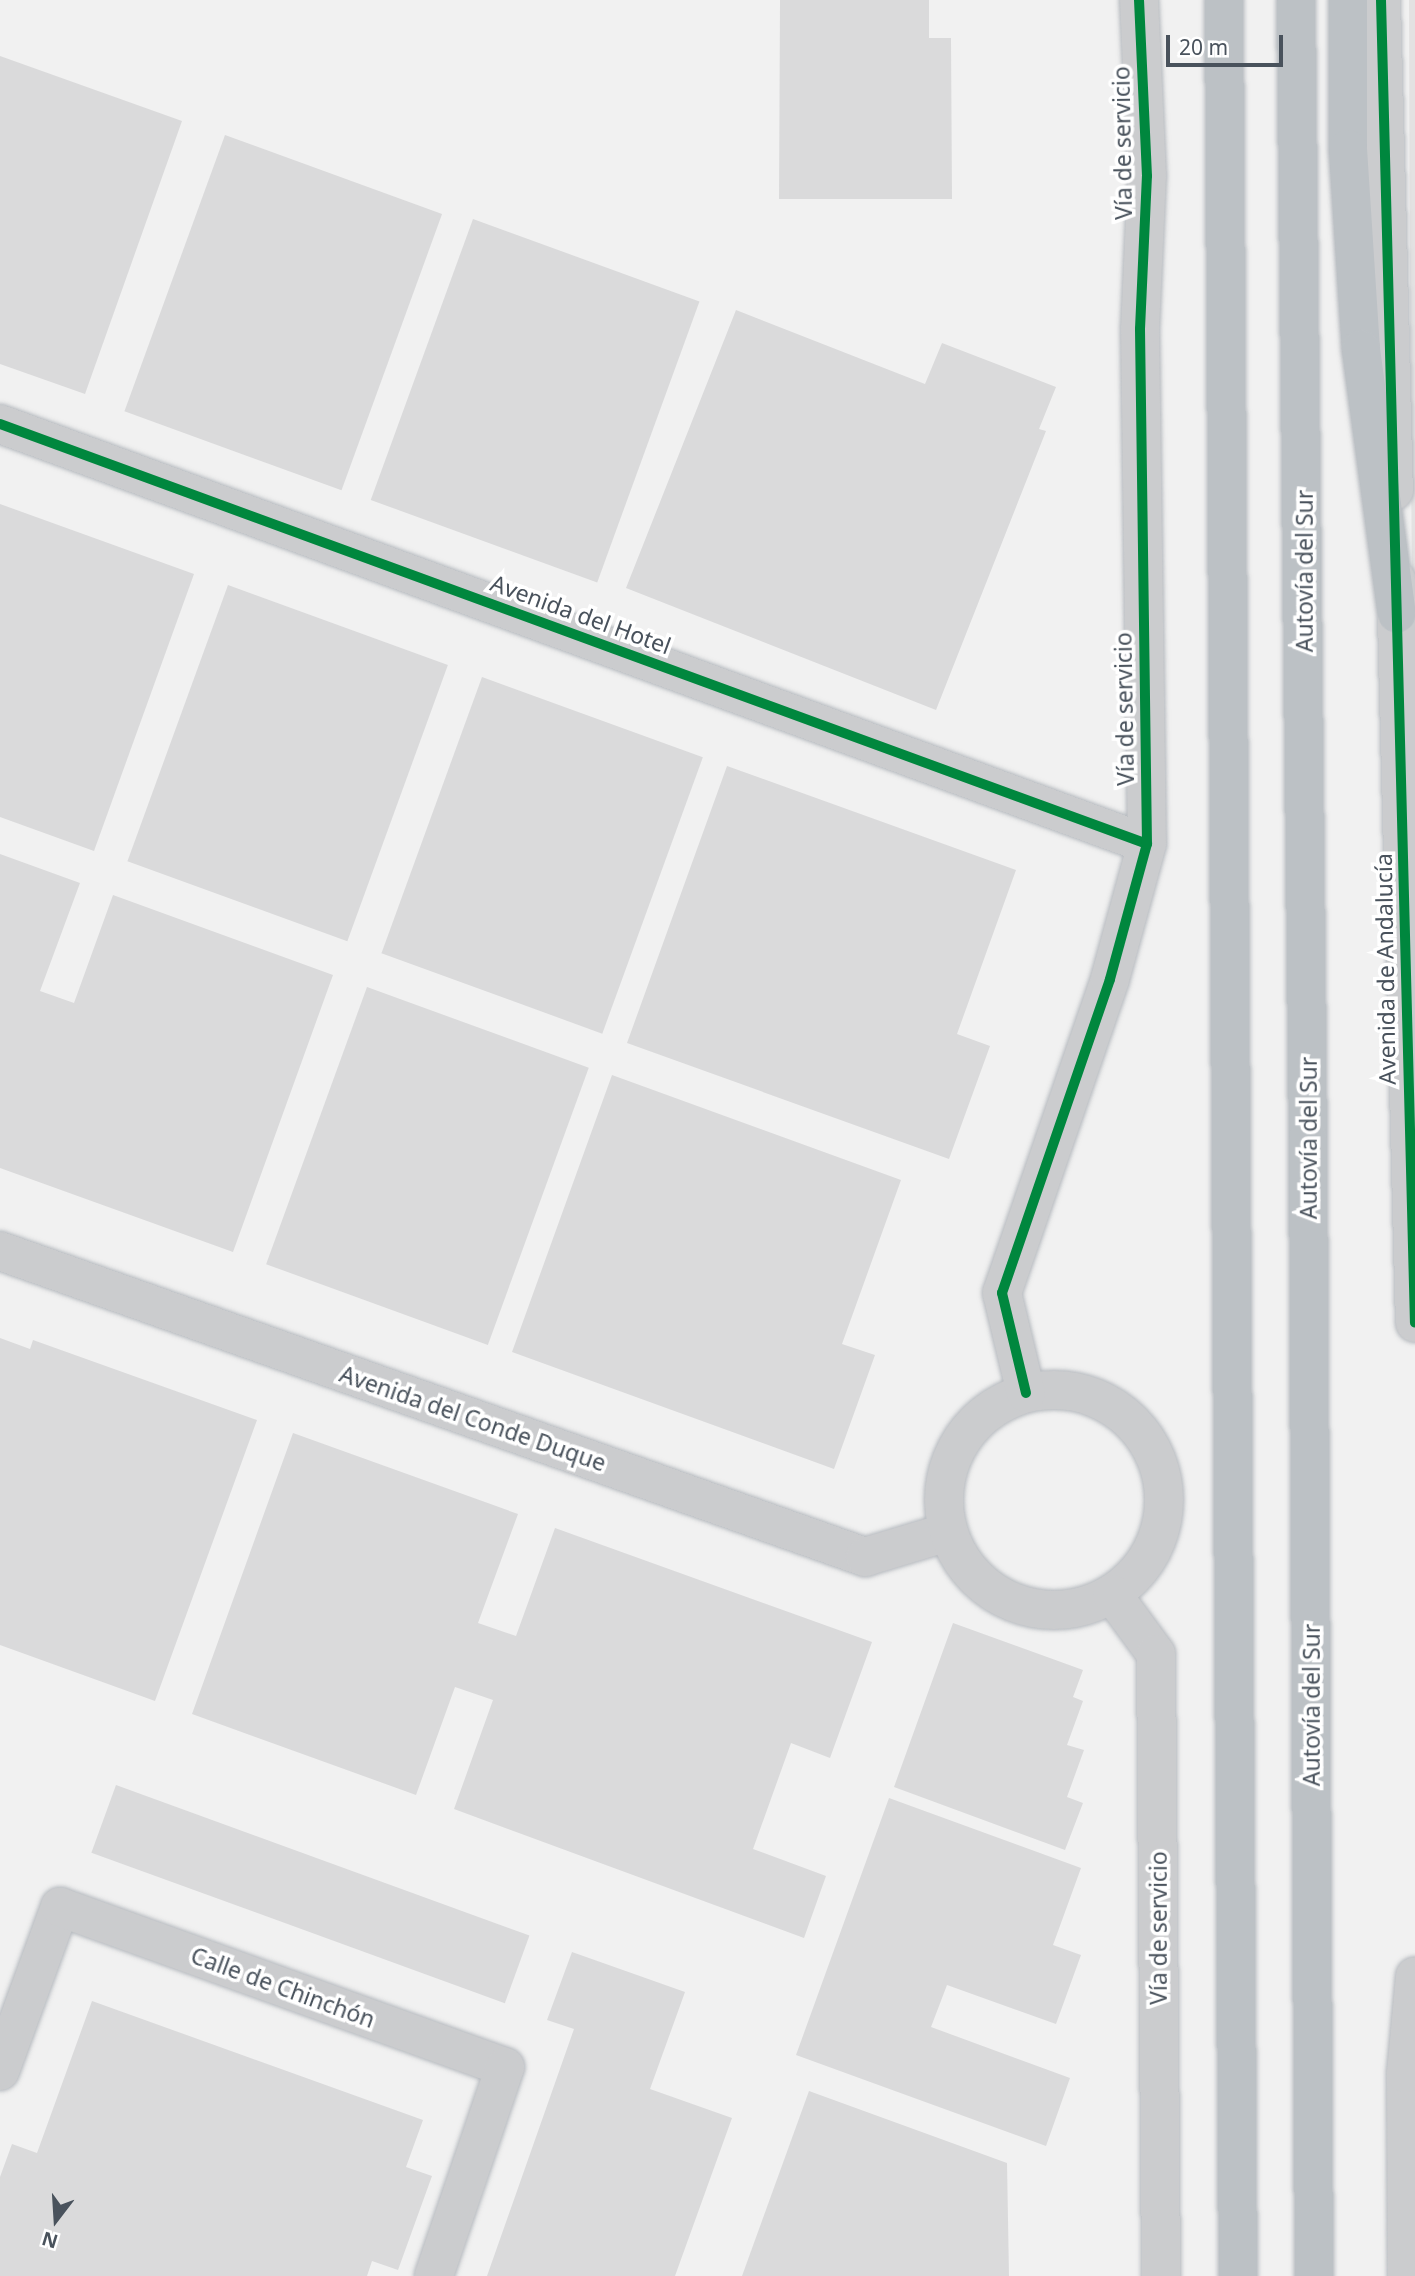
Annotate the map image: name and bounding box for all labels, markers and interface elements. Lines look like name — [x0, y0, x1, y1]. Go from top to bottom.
scale bar — [1170, 21, 1287, 65]
text: 20 m — [1179, 33, 1228, 61]
street label: Vía de servicio — [1107, 66, 1137, 220]
street label: Autovía del Sur — [1290, 490, 1318, 652]
street label: Avenida del Hotel — [487, 569, 675, 659]
street label: Vía de servicio — [1109, 632, 1139, 786]
street label: Avenida de Andalucía — [1369, 853, 1401, 1085]
street label: Autovía del Sur — [1294, 1057, 1322, 1219]
street label: Avenida del Conde Duque — [336, 1359, 610, 1477]
street label: Autovía del Sur — [1297, 1624, 1325, 1786]
street label: Vía de servicio — [1144, 1851, 1172, 2005]
street label: Calle de Chinchón — [187, 1941, 379, 2033]
north arrow — [21, 2185, 91, 2255]
text: N — [39, 2225, 61, 2255]

